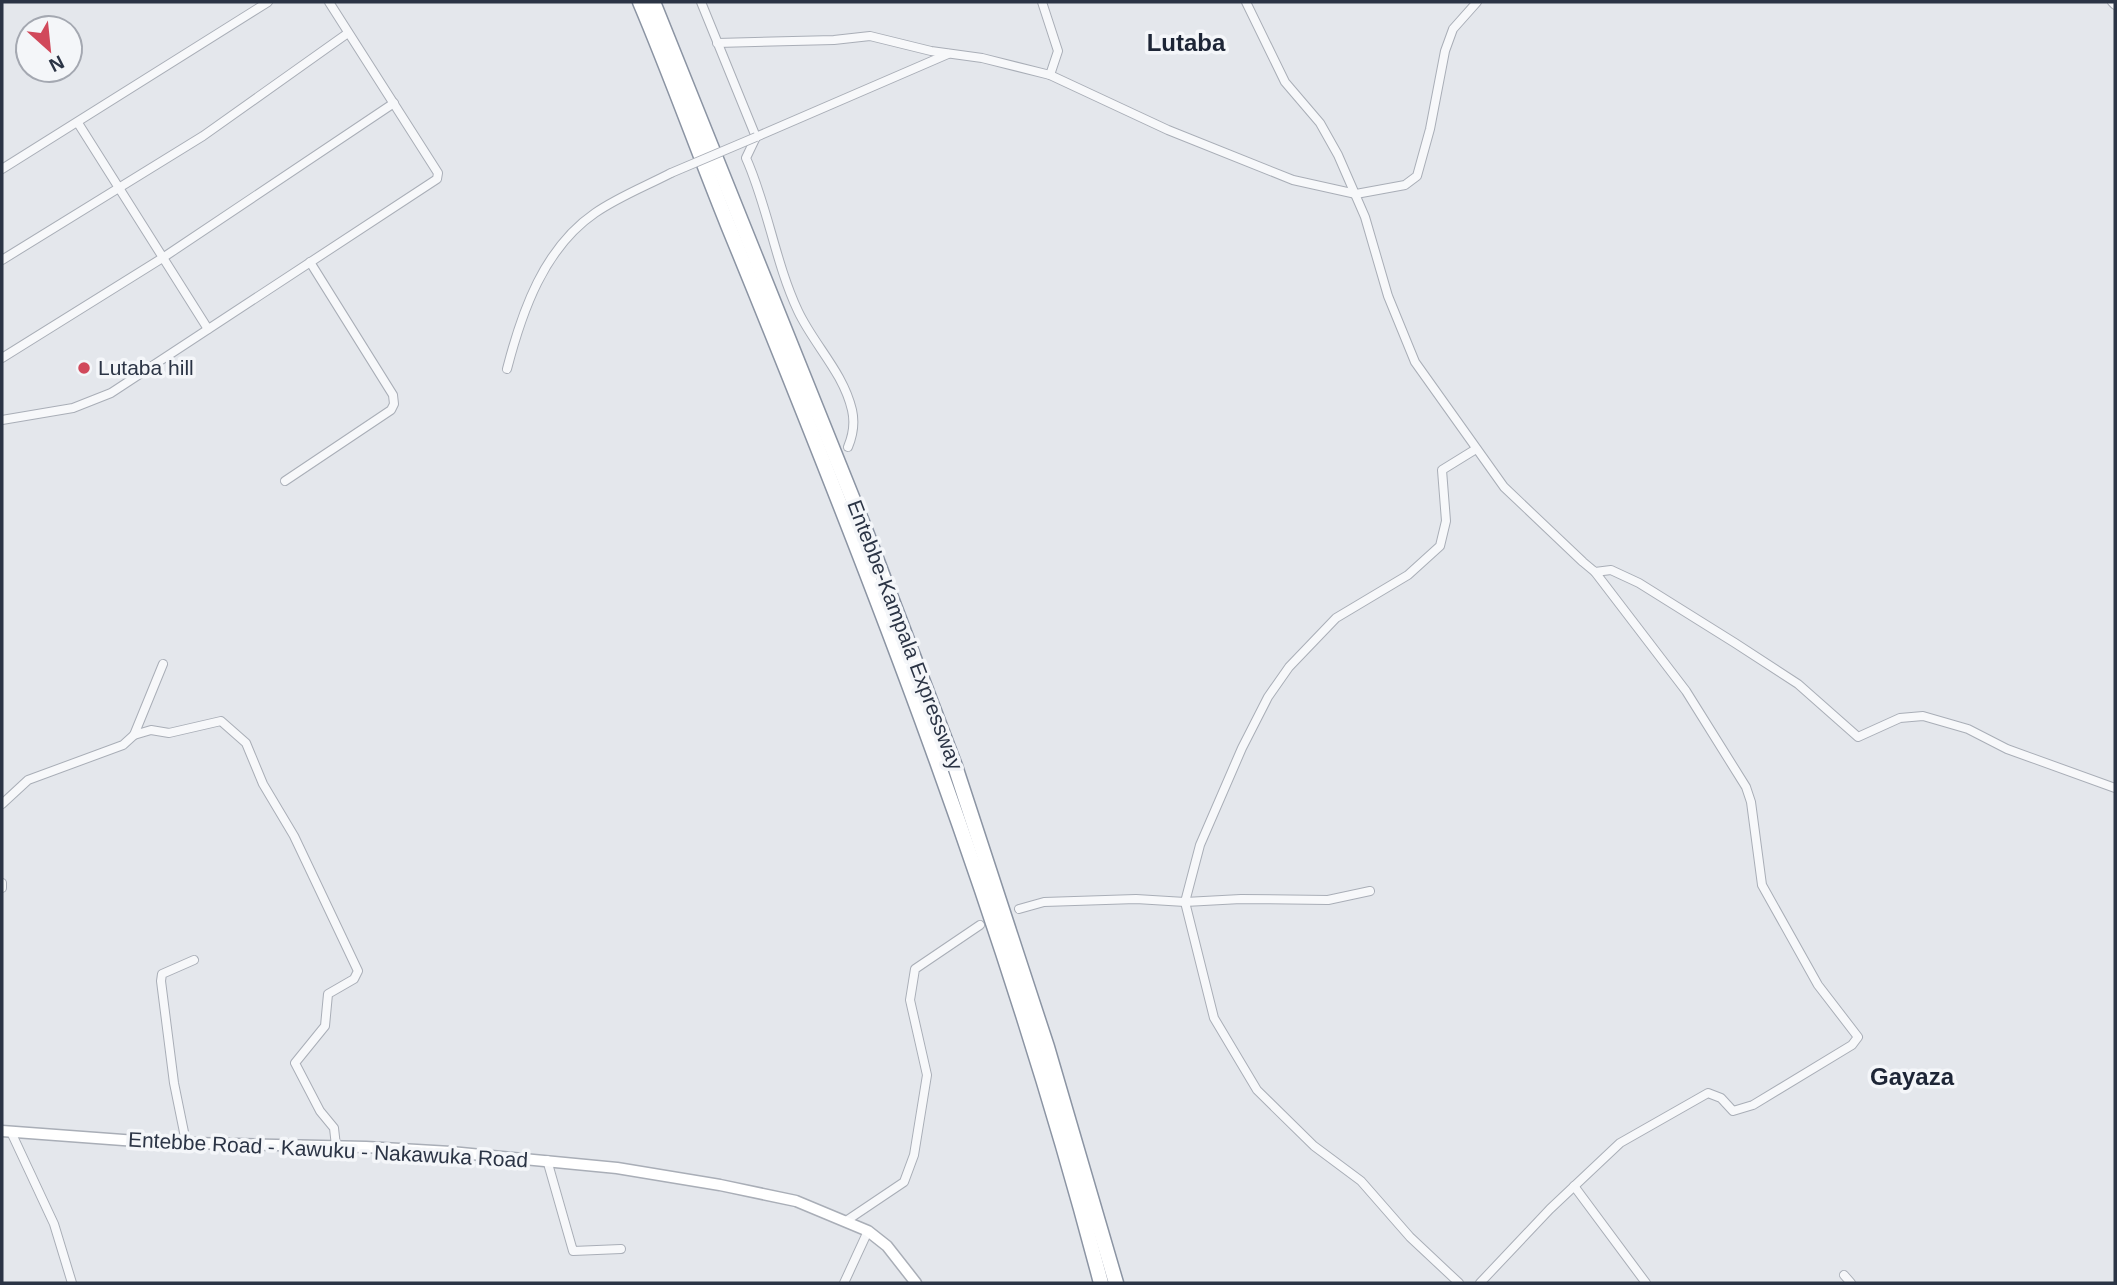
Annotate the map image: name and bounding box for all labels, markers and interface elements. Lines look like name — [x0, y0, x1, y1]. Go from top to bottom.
north arrow — [14, 14, 84, 84]
district label: Lutaba — [1147, 29, 1226, 56]
text: N — [46, 51, 67, 76]
place label: Lutaba hill — [98, 356, 194, 379]
marker: Lutaba hill — [76, 360, 92, 376]
street label: Entebbe-Kampala Expressway — [843, 497, 968, 773]
district label: Gayaza — [1870, 1063, 1955, 1090]
street label: Entebbe Road - Kawuku - Nakawuka Road — [127, 1128, 529, 1171]

